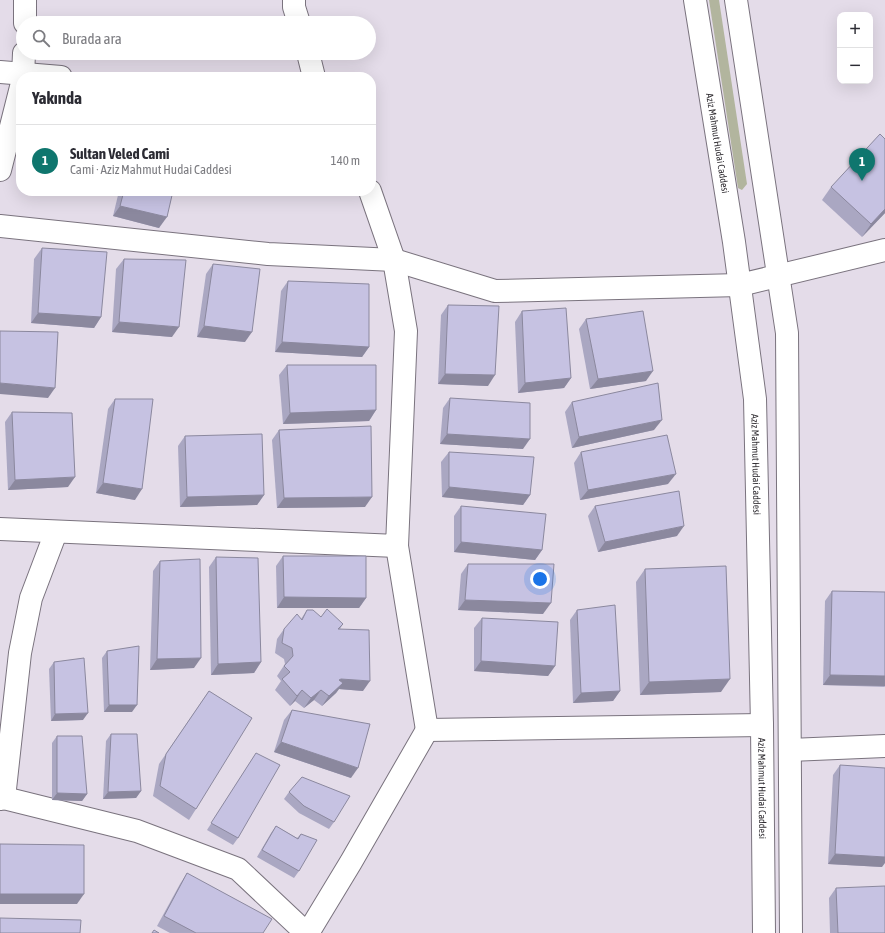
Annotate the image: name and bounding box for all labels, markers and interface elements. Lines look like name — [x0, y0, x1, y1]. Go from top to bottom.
map controls — [837, 12, 873, 84]
button: + — [837, 12, 873, 48]
search box — [16, 16, 376, 60]
icon: search — [30, 27, 52, 49]
text: Burada ara — [62, 30, 122, 47]
button: − — [837, 48, 873, 84]
text: Yakında — [32, 88, 82, 108]
street label: Aziz Mahmut Hudai Caddesi — [704, 92, 731, 194]
text: Sultan Veled Cami — [70, 145, 170, 162]
pin: 1 — [849, 148, 875, 181]
text: 1 — [42, 153, 48, 168]
text: 140 m — [331, 153, 360, 168]
text: Cami · Aziz Mahmut Hudai Caddesi — [70, 162, 232, 177]
street label: Aziz Mahmut Hudai Caddesi — [749, 414, 762, 515]
your location — [530, 569, 550, 589]
street label: Aziz Mahmut Hudai Caddesi — [756, 738, 768, 839]

